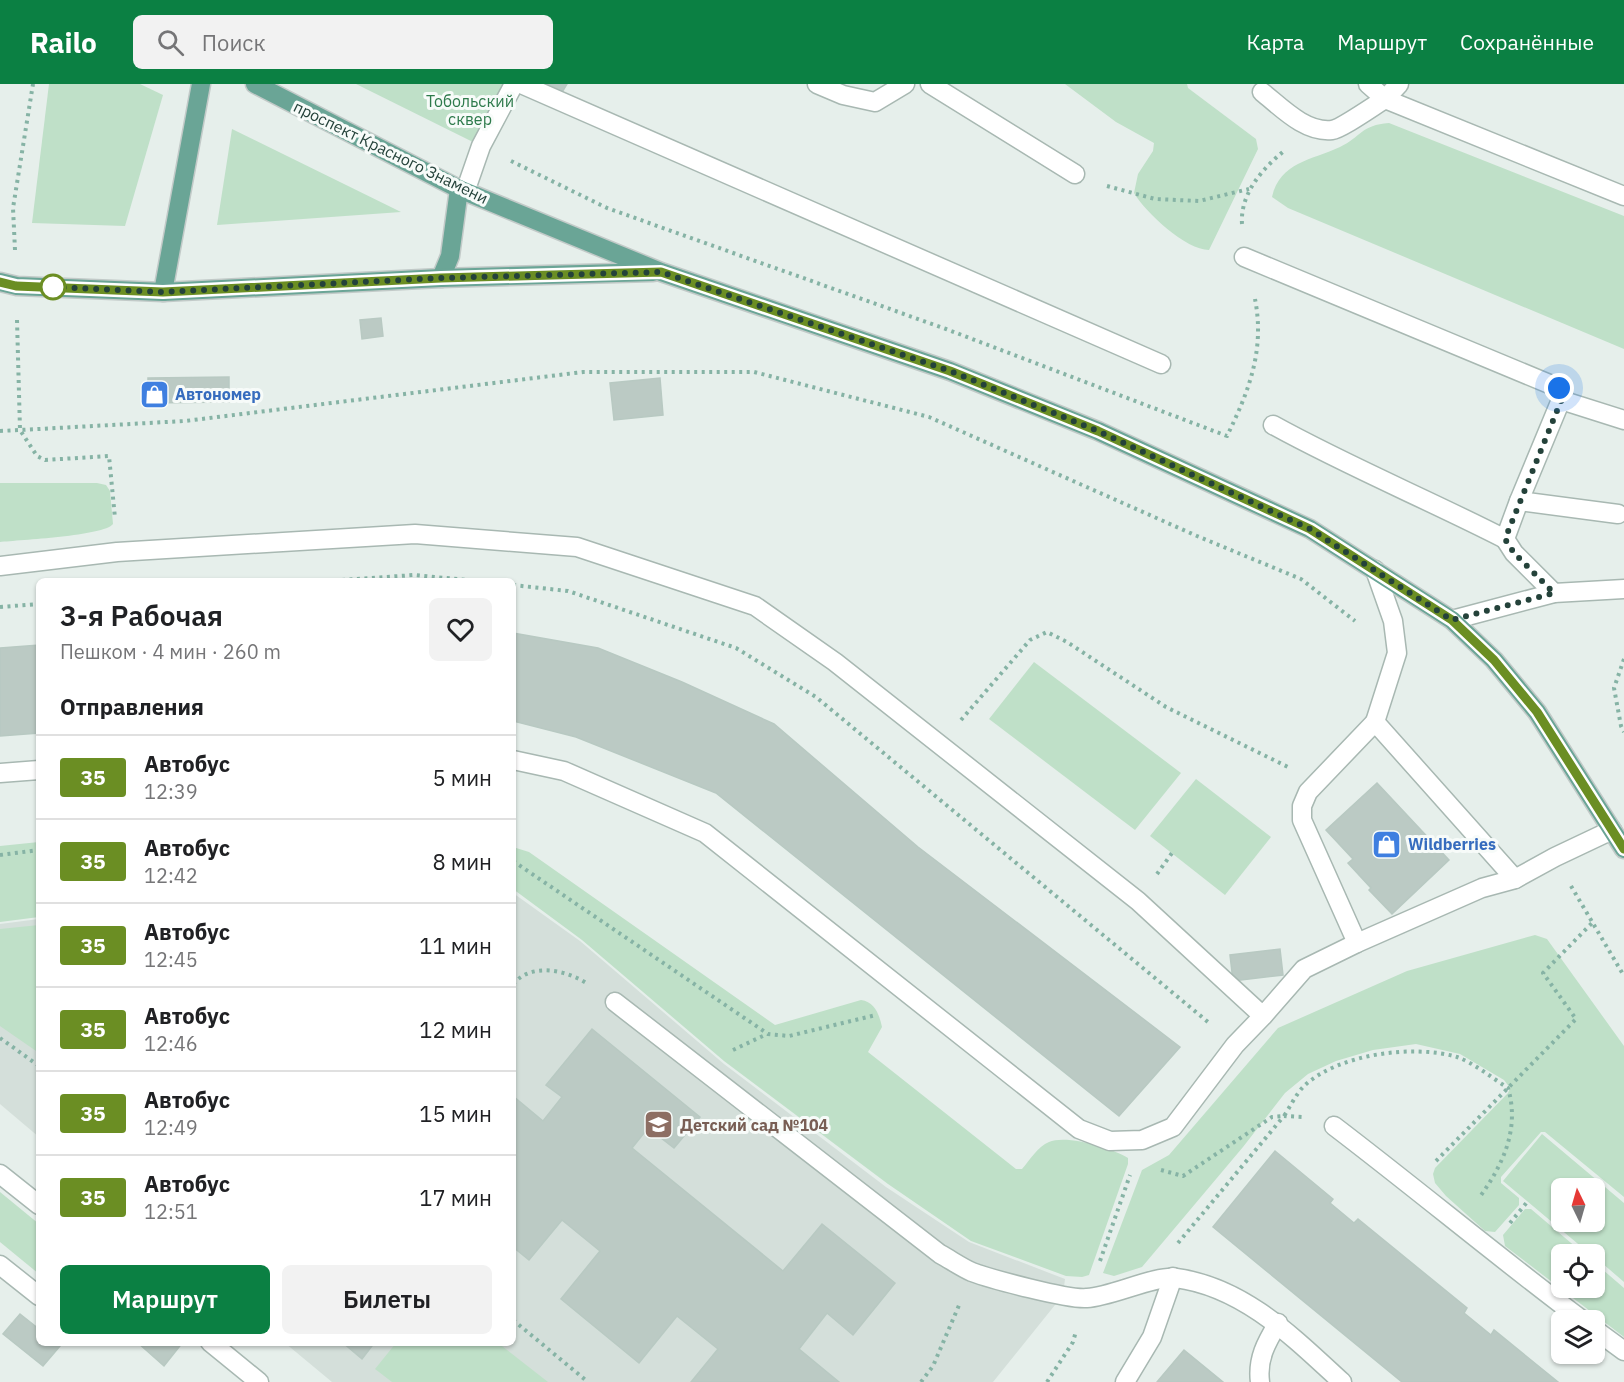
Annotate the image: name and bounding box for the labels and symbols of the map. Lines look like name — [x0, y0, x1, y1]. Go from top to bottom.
park label: Тобольский сквер — [426, 91, 514, 129]
street label: проспект Красного Знамени — [290, 96, 492, 208]
unlabelled marker — [40, 274, 66, 300]
your location — [1544, 373, 1574, 403]
shop icon: Автономер — [138, 378, 170, 410]
place label: Автономер — [175, 384, 261, 404]
shop icon: Wildberries — [1371, 828, 1403, 860]
place label: Wildberries — [1408, 834, 1496, 854]
school or university icon: Детский сад №104 — [643, 1109, 675, 1141]
place label: Детский сад №104 — [680, 1115, 829, 1135]
north arrow — [1551, 1178, 1605, 1232]

